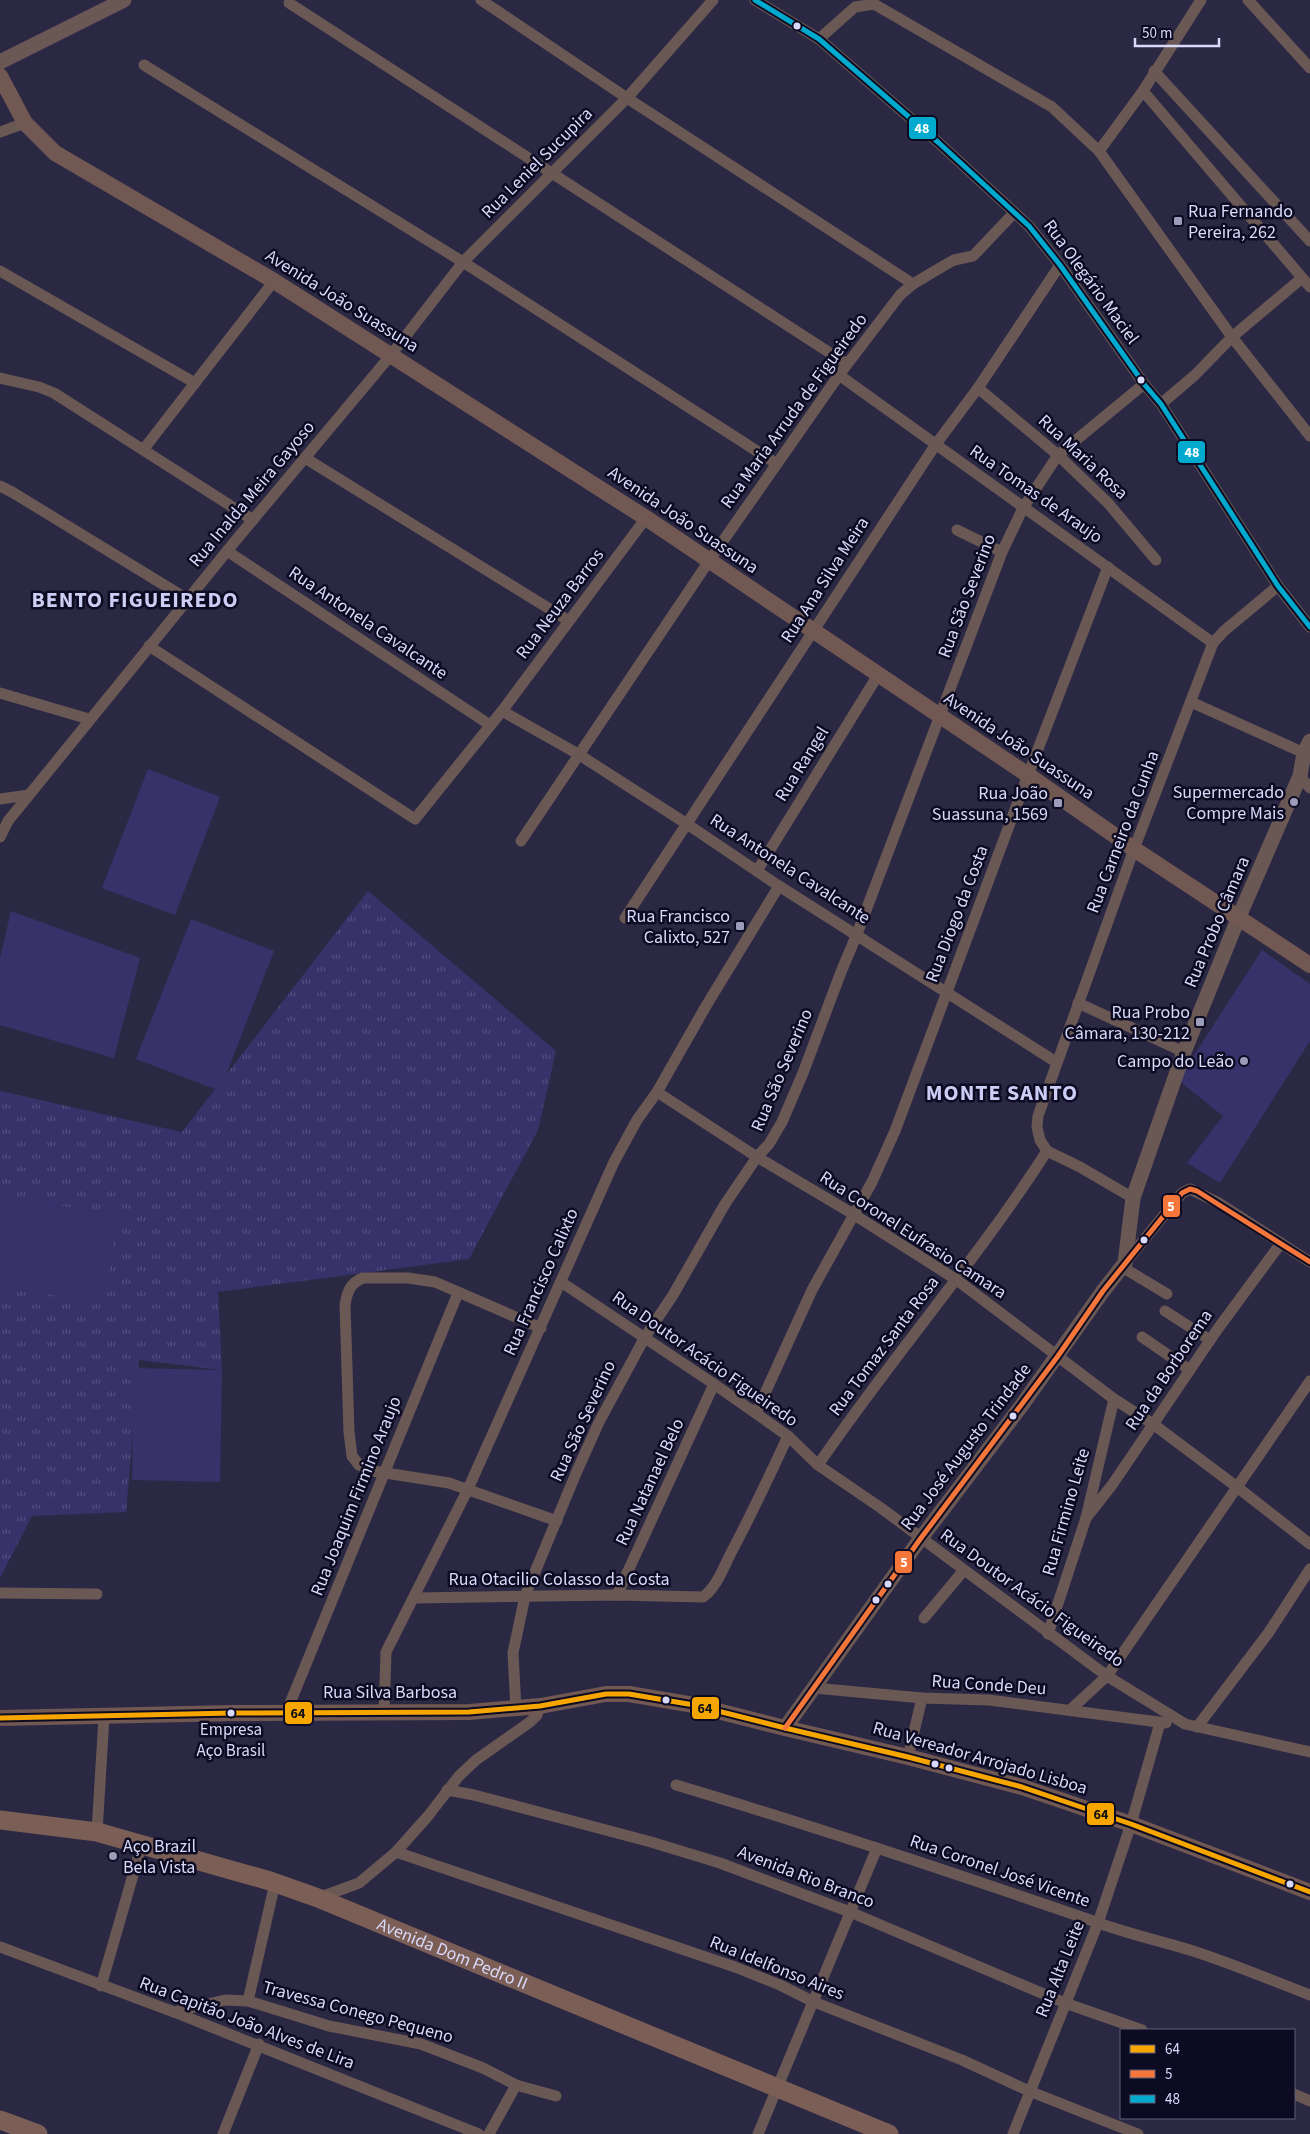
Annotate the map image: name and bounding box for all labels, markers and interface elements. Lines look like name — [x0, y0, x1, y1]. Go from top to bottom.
scale bar — [1135, 15, 1219, 47]
unlabelled marker — [792, 21, 802, 31]
text: 50 m — [1142, 23, 1172, 44]
street label: Rua Leniel Sucupira — [476, 102, 598, 224]
line badge: 48 — [908, 116, 937, 140]
text: 48 — [915, 119, 929, 139]
place label: Rua Fernando Pereira, 262 — [1188, 199, 1293, 245]
street label: Rua Olegário Maciel — [1037, 215, 1145, 349]
marker: Rua Fernando Pereira, 262 — [1172, 215, 1184, 227]
street label: Avenida João Suassuna — [260, 244, 424, 358]
street label: Rua Maria Arruda de Figueiredo — [715, 308, 873, 514]
unlabelled marker — [1136, 375, 1146, 385]
street label: Rua Maria Rosa — [1033, 409, 1133, 505]
street label: Rua Inalda Meira Gayoso — [183, 415, 321, 573]
street label: Rua Tomas de Araujo — [964, 439, 1108, 549]
line badge: 48 — [1177, 440, 1206, 464]
text: 48 — [1185, 443, 1199, 463]
street label: Avenida João Suassuna — [603, 460, 763, 580]
street label: Rua Ana Silva Meira — [775, 512, 875, 648]
street label: Rua São Severino — [932, 530, 1002, 662]
street label: Rua Neuza Barros — [510, 544, 610, 664]
street label: Rua Antonela Cavalcante — [284, 560, 452, 686]
district label: BENTO FIGUEIREDO — [31, 584, 239, 616]
street label: Avenida João Suassuna — [939, 686, 1099, 806]
street label: Rua Rangel — [769, 722, 835, 806]
street label: Rua Carneiro da Cunha — [1080, 747, 1166, 917]
place label: Supermercado Compre Mais — [1173, 780, 1284, 826]
place label: Rua João Suassuna, 1569 — [932, 781, 1048, 827]
marker: Supermercado Compre Mais — [1288, 796, 1300, 808]
marker: Rua João Suassuna, 1569 — [1052, 797, 1064, 809]
street label: Rua Antonela Cavalcante — [705, 808, 875, 930]
street label: Rua Diogo da Costa — [919, 842, 995, 986]
street label: Rua Probo Câmara — [1178, 853, 1256, 991]
place label: Rua Francisco Calixto, 527 — [626, 904, 730, 950]
marker: Rua Francisco Calixto, 527 — [734, 920, 746, 932]
place label: Rua Probo Câmara, 130-212 — [1064, 1000, 1190, 1046]
street label: Rua São Severino — [745, 1005, 819, 1135]
marker: Rua Probo Câmara, 130-212 — [1194, 1016, 1206, 1028]
place label: Campo do Leão — [1117, 1049, 1234, 1074]
marker: Campo do Leão — [1238, 1055, 1250, 1067]
district label: MONTE SANTO — [926, 1077, 1078, 1109]
street label: Rua Coronel Eufrasio Camara — [815, 1165, 1011, 1305]
line badge: 5 — [1162, 1194, 1181, 1218]
text: 5 — [1167, 1197, 1175, 1217]
street label: Rua Francisco Calixto — [497, 1204, 585, 1360]
unlabelled marker — [1139, 1235, 1149, 1245]
street label: Rua Tomaz Santa Rosa — [823, 1271, 945, 1421]
street label: Rua Doutor Acácio Figueiredo — [607, 1285, 803, 1433]
street label: Rua da Borborema — [1119, 1305, 1219, 1435]
street label: Rua São Severino — [544, 1356, 622, 1486]
street label: Rua José Augusto Trindade — [895, 1358, 1037, 1536]
street label: Rua Joaquim Firmino Araujo — [304, 1392, 408, 1600]
unlabelled marker — [1008, 1411, 1018, 1421]
street label: Rua Natanael Belo — [610, 1414, 690, 1550]
street label: Rua Firmino Leite — [1036, 1445, 1096, 1579]
street label: Rua Doutor Acácio Figueiredo — [935, 1523, 1129, 1673]
line badge: 5 — [894, 1550, 913, 1574]
text: 5 — [900, 1553, 908, 1573]
street label: Rua Otacilio Colasso da Costa — [448, 1567, 670, 1592]
unlabelled marker — [883, 1579, 893, 1589]
unlabelled marker — [871, 1595, 881, 1605]
street label: Rua Conde Deu — [931, 1669, 1047, 1701]
street label: Rua Silva Barbosa — [323, 1680, 457, 1705]
unlabelled marker — [661, 1695, 671, 1705]
line badge: 64 — [691, 1696, 720, 1720]
text: 64 — [698, 1699, 713, 1719]
line badge: 64 — [284, 1701, 313, 1725]
text: 64 — [291, 1704, 306, 1724]
marker: Empresa Aço Brasil — [226, 1708, 236, 1718]
street label: Rua Vereador Arrojado Lisboa — [870, 1715, 1090, 1801]
place label: Empresa Aço Brasil — [197, 1718, 265, 1763]
unlabelled marker — [930, 1759, 940, 1769]
unlabelled marker — [944, 1763, 954, 1773]
line badge: 64 — [1086, 1802, 1115, 1826]
text: 64 — [1094, 1805, 1109, 1825]
street label: Rua Coronel José Vicente — [907, 1828, 1093, 1914]
place label: Aço Brazil Bela Vista — [123, 1834, 196, 1880]
street label: Avenida Rio Branco — [734, 1839, 878, 1915]
marker: Aço Brazil Bela Vista — [107, 1850, 119, 1862]
unlabelled marker — [1285, 1879, 1295, 1889]
street label: Avenida Dom Pedro II — [373, 1911, 532, 1996]
street label: Rua Alta Leite — [1029, 1917, 1091, 2021]
street label: Rua Idelfonso Aires — [706, 1930, 848, 2006]
street label: Rua Capitão João Alves de Lira — [136, 1970, 358, 2076]
street label: Travessa Conego Pequeno — [260, 1974, 456, 2050]
legend — [1120, 2029, 1295, 2119]
text: 64 — [1165, 2039, 1180, 2060]
text: 5 — [1165, 2064, 1172, 2085]
text: 48 — [1165, 2089, 1180, 2110]

